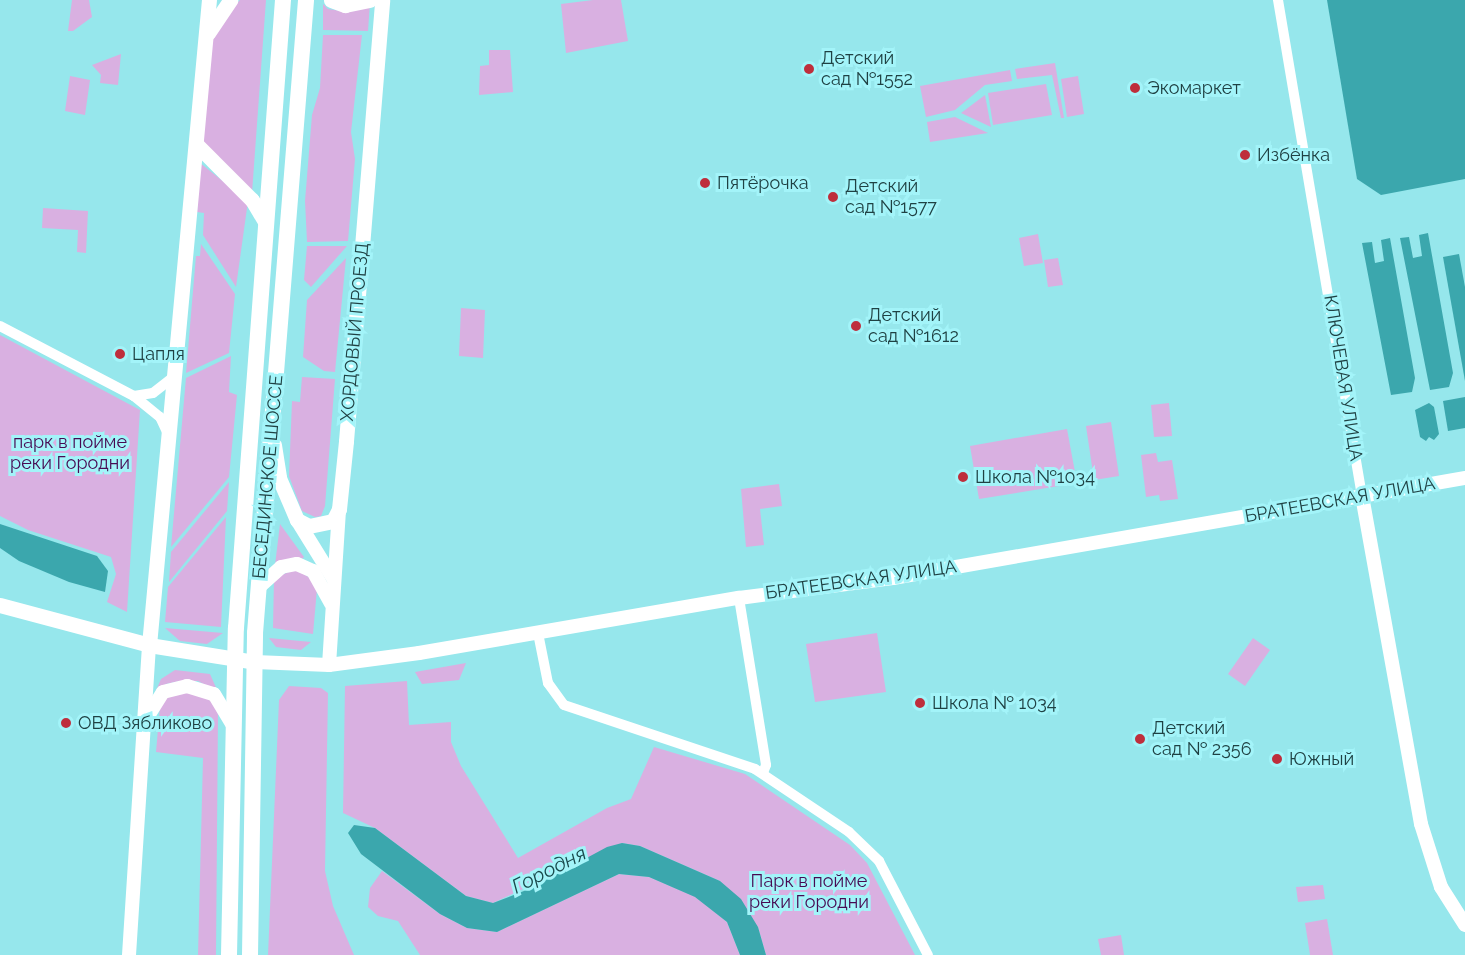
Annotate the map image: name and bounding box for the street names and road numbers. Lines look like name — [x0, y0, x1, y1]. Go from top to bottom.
street label: ХОРДОВЫЙ ПРОЕЗД — [336, 242, 374, 422]
street label: КЛЮЧЕВАЯ УЛИЦА — [1319, 293, 1367, 463]
street label: БЕСЕДИНСКОЕ ШОССЕ — [248, 374, 288, 580]
street label: БРАТЕЕВСКАЯ УЛИЦА — [1243, 473, 1437, 527]
street label: БРАТЕЕВСКАЯ УЛИЦА — [764, 556, 958, 604]

